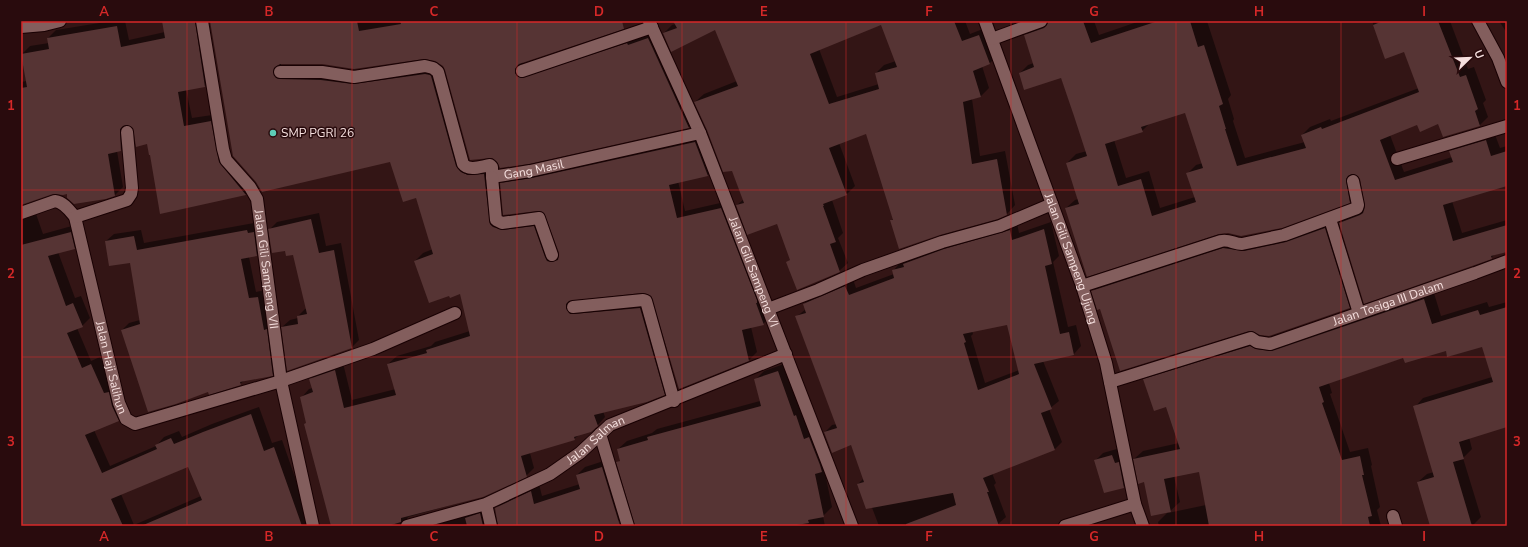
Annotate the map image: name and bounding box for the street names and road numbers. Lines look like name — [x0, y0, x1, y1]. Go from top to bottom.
street label: Gang Masil — [503, 156, 566, 183]
street label: Jalan Gili Sampeng Ujung — [1040, 190, 1101, 326]
street label: Jalan Gili Sampeng VII — [250, 208, 282, 330]
street label: Jalan Gili Sampeng VI — [725, 214, 782, 329]
street label: Jalan Tosiga III Dalam — [1330, 277, 1445, 330]
street label: Jalan Haji Salihun — [92, 319, 131, 416]
street label: Jalan Salman — [562, 412, 627, 469]

